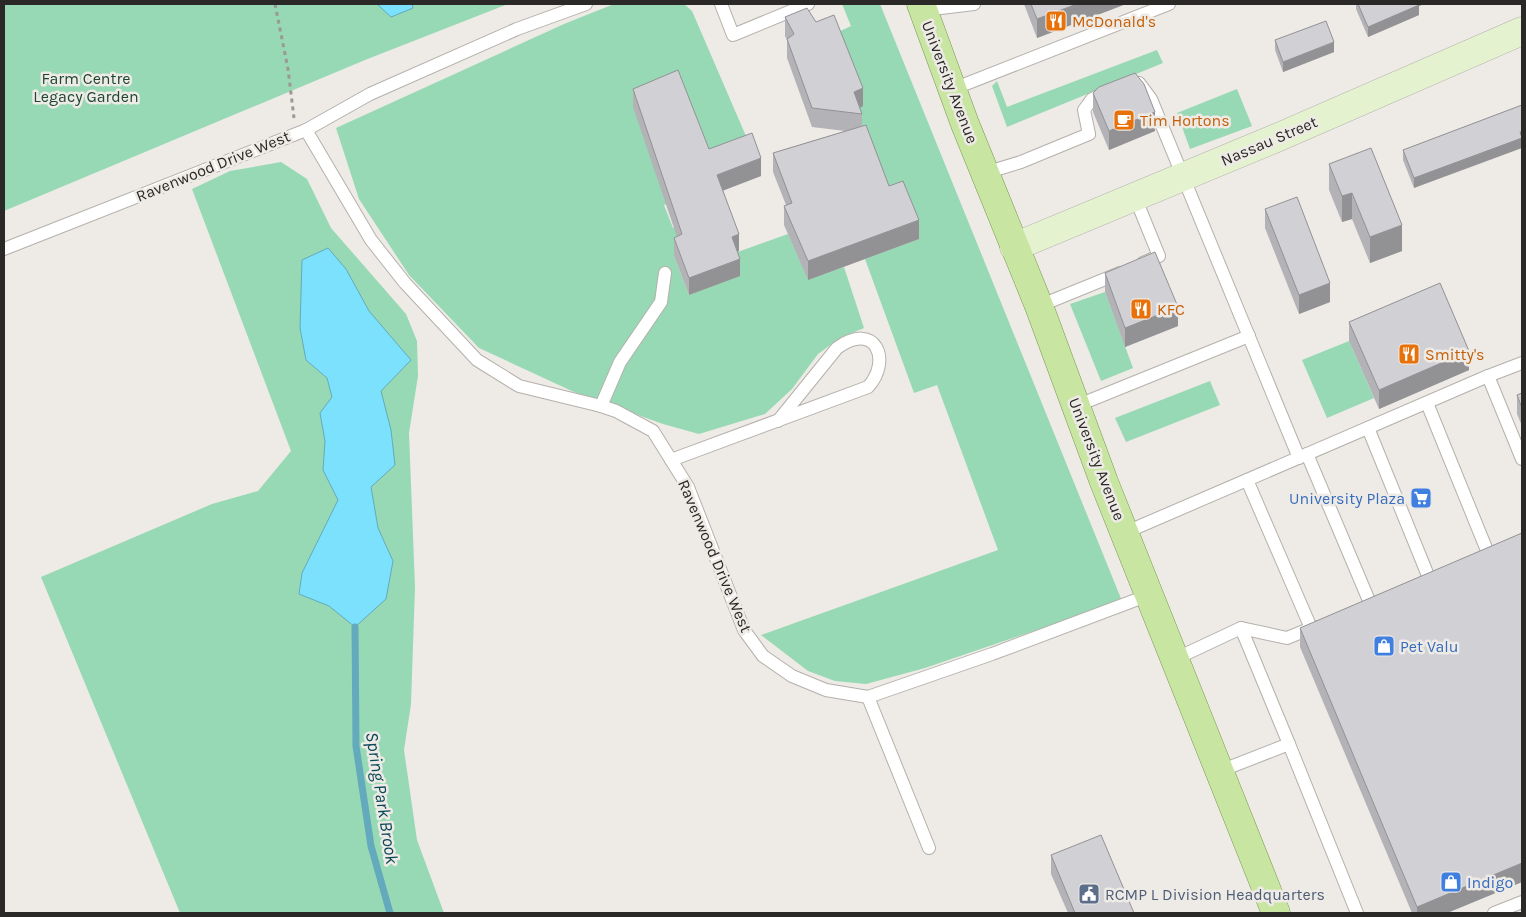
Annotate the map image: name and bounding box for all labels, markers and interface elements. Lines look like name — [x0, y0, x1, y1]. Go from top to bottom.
restaurant icon: McDonald's — [1044, 9, 1068, 33]
place label: McDonald's — [1072, 12, 1156, 31]
street label: University Avenue — [918, 18, 982, 146]
park label: Farm Centre Legacy Garden — [33, 69, 139, 106]
cafe icon: Tim Hortons — [1112, 108, 1136, 132]
place label: Tim Hortons — [1140, 111, 1230, 130]
street label: Nassau Street — [1218, 112, 1320, 170]
street label: Ravenwood Drive West — [133, 126, 293, 206]
restaurant icon: KFC — [1129, 297, 1153, 321]
place label: KFC — [1157, 300, 1185, 319]
restaurant icon: Smitty's — [1397, 342, 1421, 366]
place label: Smitty's — [1425, 345, 1484, 364]
street label: University Avenue — [1065, 395, 1129, 523]
street label: Ravenwood Drive West — [674, 477, 756, 635]
supermarket icon: University Plaza — [1409, 486, 1433, 510]
place label: University Plaza — [1289, 489, 1405, 508]
shop icon: Pet Valu — [1372, 634, 1396, 658]
place label: Pet Valu — [1400, 637, 1458, 656]
water label: Spring Park Brook — [361, 730, 403, 866]
shop icon: Indigo — [1439, 870, 1463, 894]
place label: Indigo — [1467, 873, 1513, 892]
public building icon: RCMP L Division Headquarters — [1077, 882, 1101, 906]
place label: RCMP L Division Headquarters — [1105, 885, 1325, 904]

